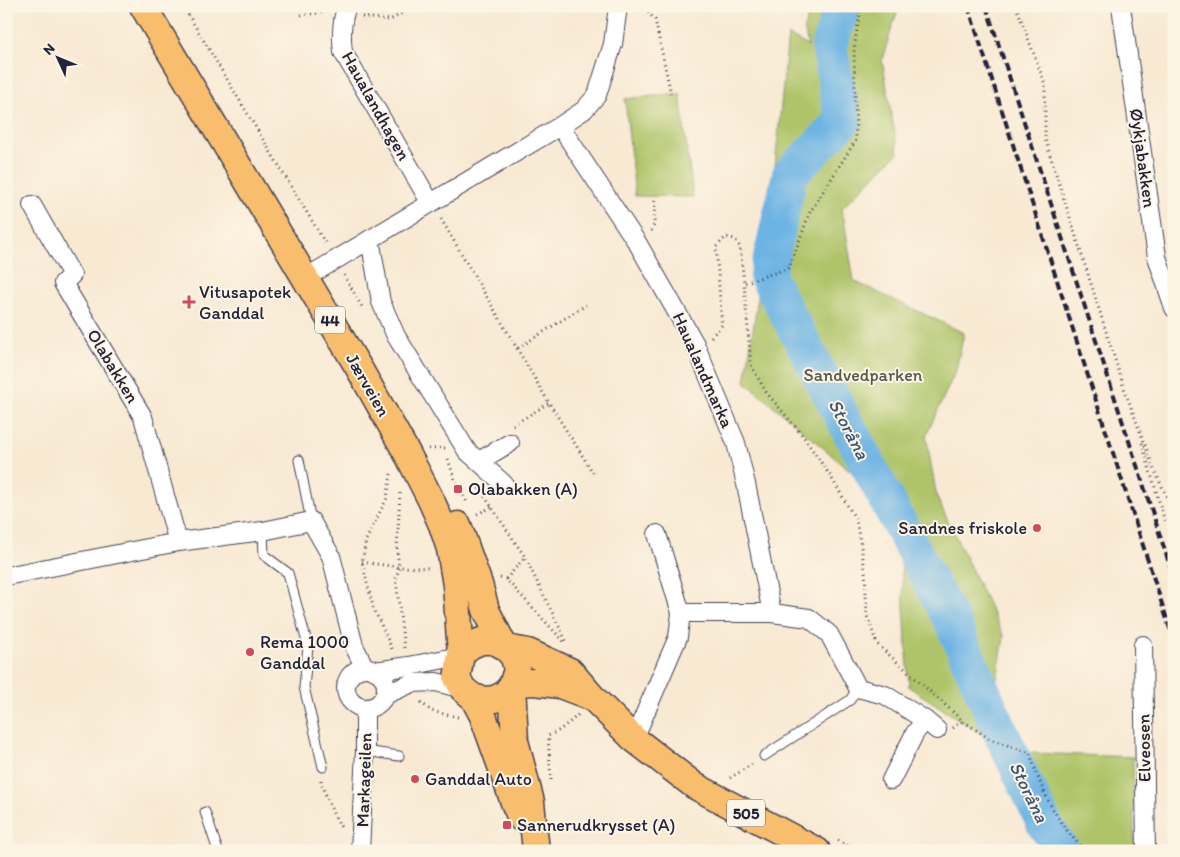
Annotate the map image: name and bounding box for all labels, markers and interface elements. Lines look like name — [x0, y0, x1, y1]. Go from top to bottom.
north arrow — [32, 32, 82, 82]
text: N — [40, 40, 58, 59]
street label: Haualandhagen — [337, 48, 415, 164]
street label: Øykjabakken — [1125, 107, 1161, 209]
place label: Vitusapotek Ganddal — [199, 281, 291, 324]
marker: Vitusapotek Ganddal — [183, 296, 195, 308]
road number: 44 — [315, 306, 345, 334]
street label: Haualandmarka — [668, 309, 739, 432]
street label: Olabakken — [82, 325, 144, 407]
street label: Jærveien — [341, 349, 395, 421]
park label: Sandvedparken — [804, 364, 923, 386]
water label: Storåna — [824, 395, 875, 464]
place label: Olabakken (A) — [468, 478, 578, 500]
marker: Olabakken (A) — [452, 483, 464, 495]
place label: Sandnes friskole — [898, 517, 1027, 539]
marker: Sandnes friskole — [1031, 522, 1043, 534]
place label: Rema 1000 Ganddal — [260, 631, 349, 674]
marker: Rema 1000 Ganddal — [244, 646, 256, 658]
street label: Elveosen — [1132, 714, 1156, 782]
street label: Markageilen — [351, 732, 377, 828]
water label: Storåna — [1004, 758, 1054, 827]
place label: Ganddal Auto — [425, 768, 532, 790]
marker: Ganddal Auto — [409, 773, 421, 785]
road number: 505 — [727, 800, 765, 826]
place label: Sannerudkrysset (A) — [517, 814, 675, 836]
marker: Sannerudkrysset (A) — [501, 819, 513, 831]

